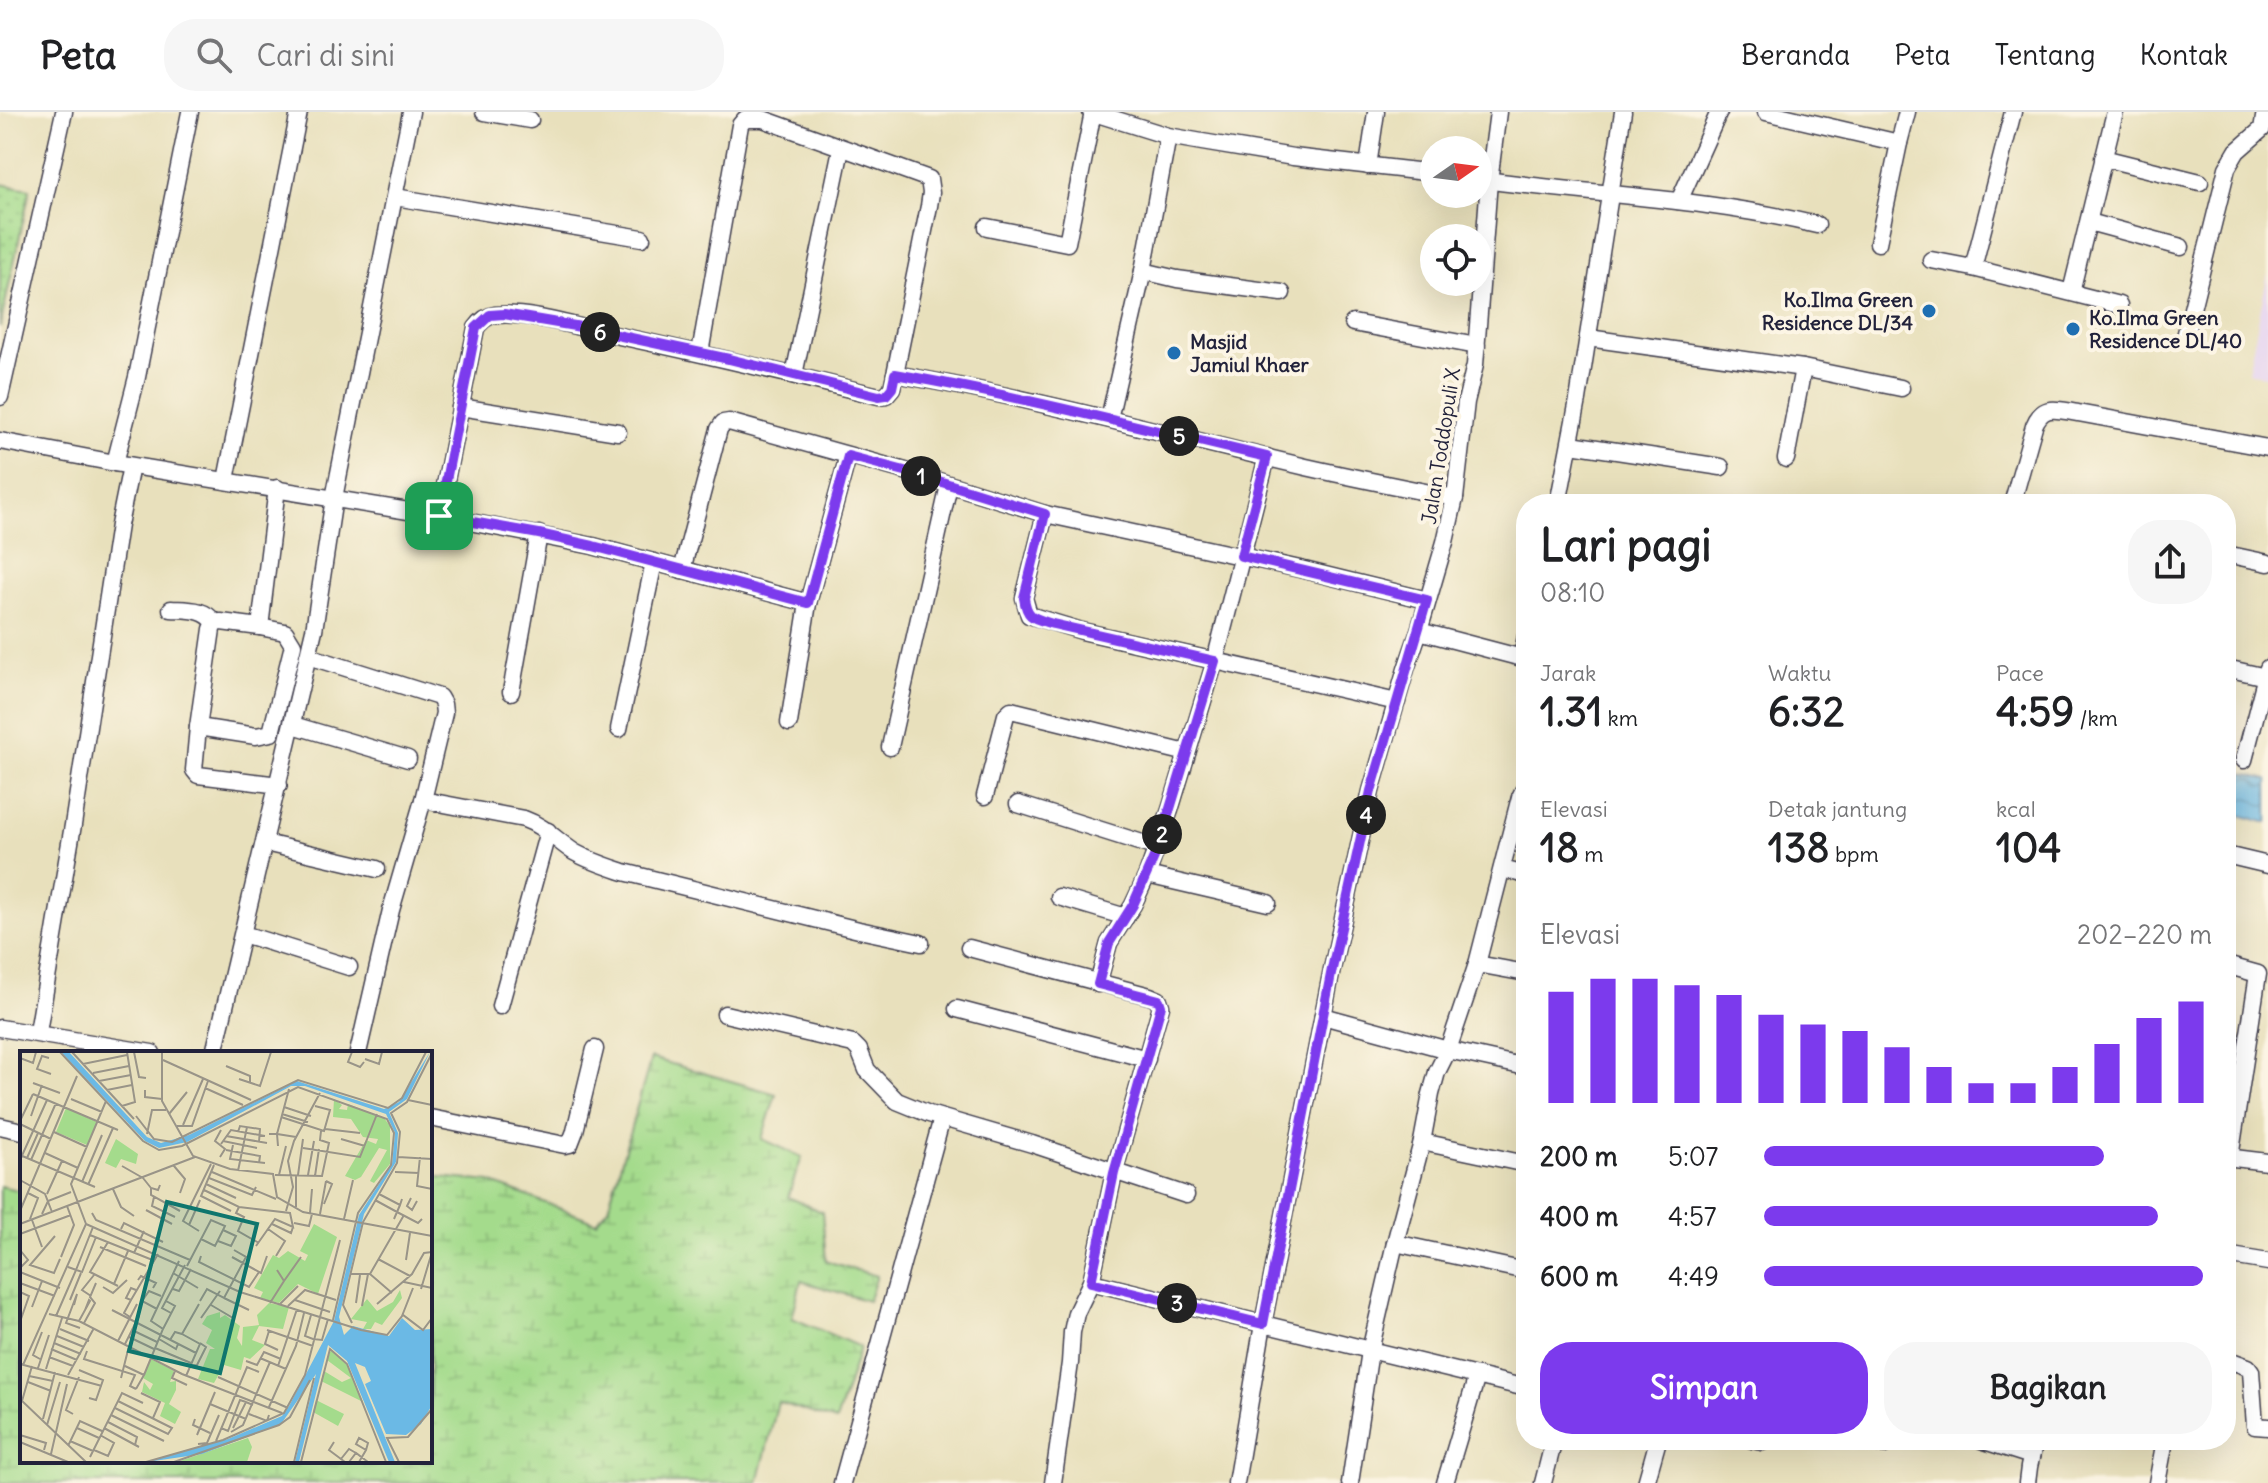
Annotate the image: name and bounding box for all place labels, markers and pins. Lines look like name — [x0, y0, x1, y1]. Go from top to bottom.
place label: Ko.Ilma Green Residence DL/34 — [1762, 287, 1913, 335]
marker: Ko.Ilma Green Residence DL/34 — [1920, 302, 1938, 320]
place label: Ko.Ilma Green Residence DL/40 — [2089, 305, 2242, 353]
pin: 6 — [580, 312, 620, 352]
marker: Ko.Ilma Green Residence DL/40 — [2064, 320, 2082, 338]
place label: Masjid Jamiul Khaer — [1190, 329, 1309, 377]
marker: Masjid Jamiul Khaer — [1165, 344, 1183, 362]
pin: 5 — [1159, 416, 1199, 456]
pin: 1 — [901, 456, 941, 496]
pin — [405, 482, 473, 550]
pin: 4 — [1346, 795, 1386, 835]
pin: 2 — [1142, 814, 1182, 854]
pin: 3 — [1157, 1283, 1197, 1323]

